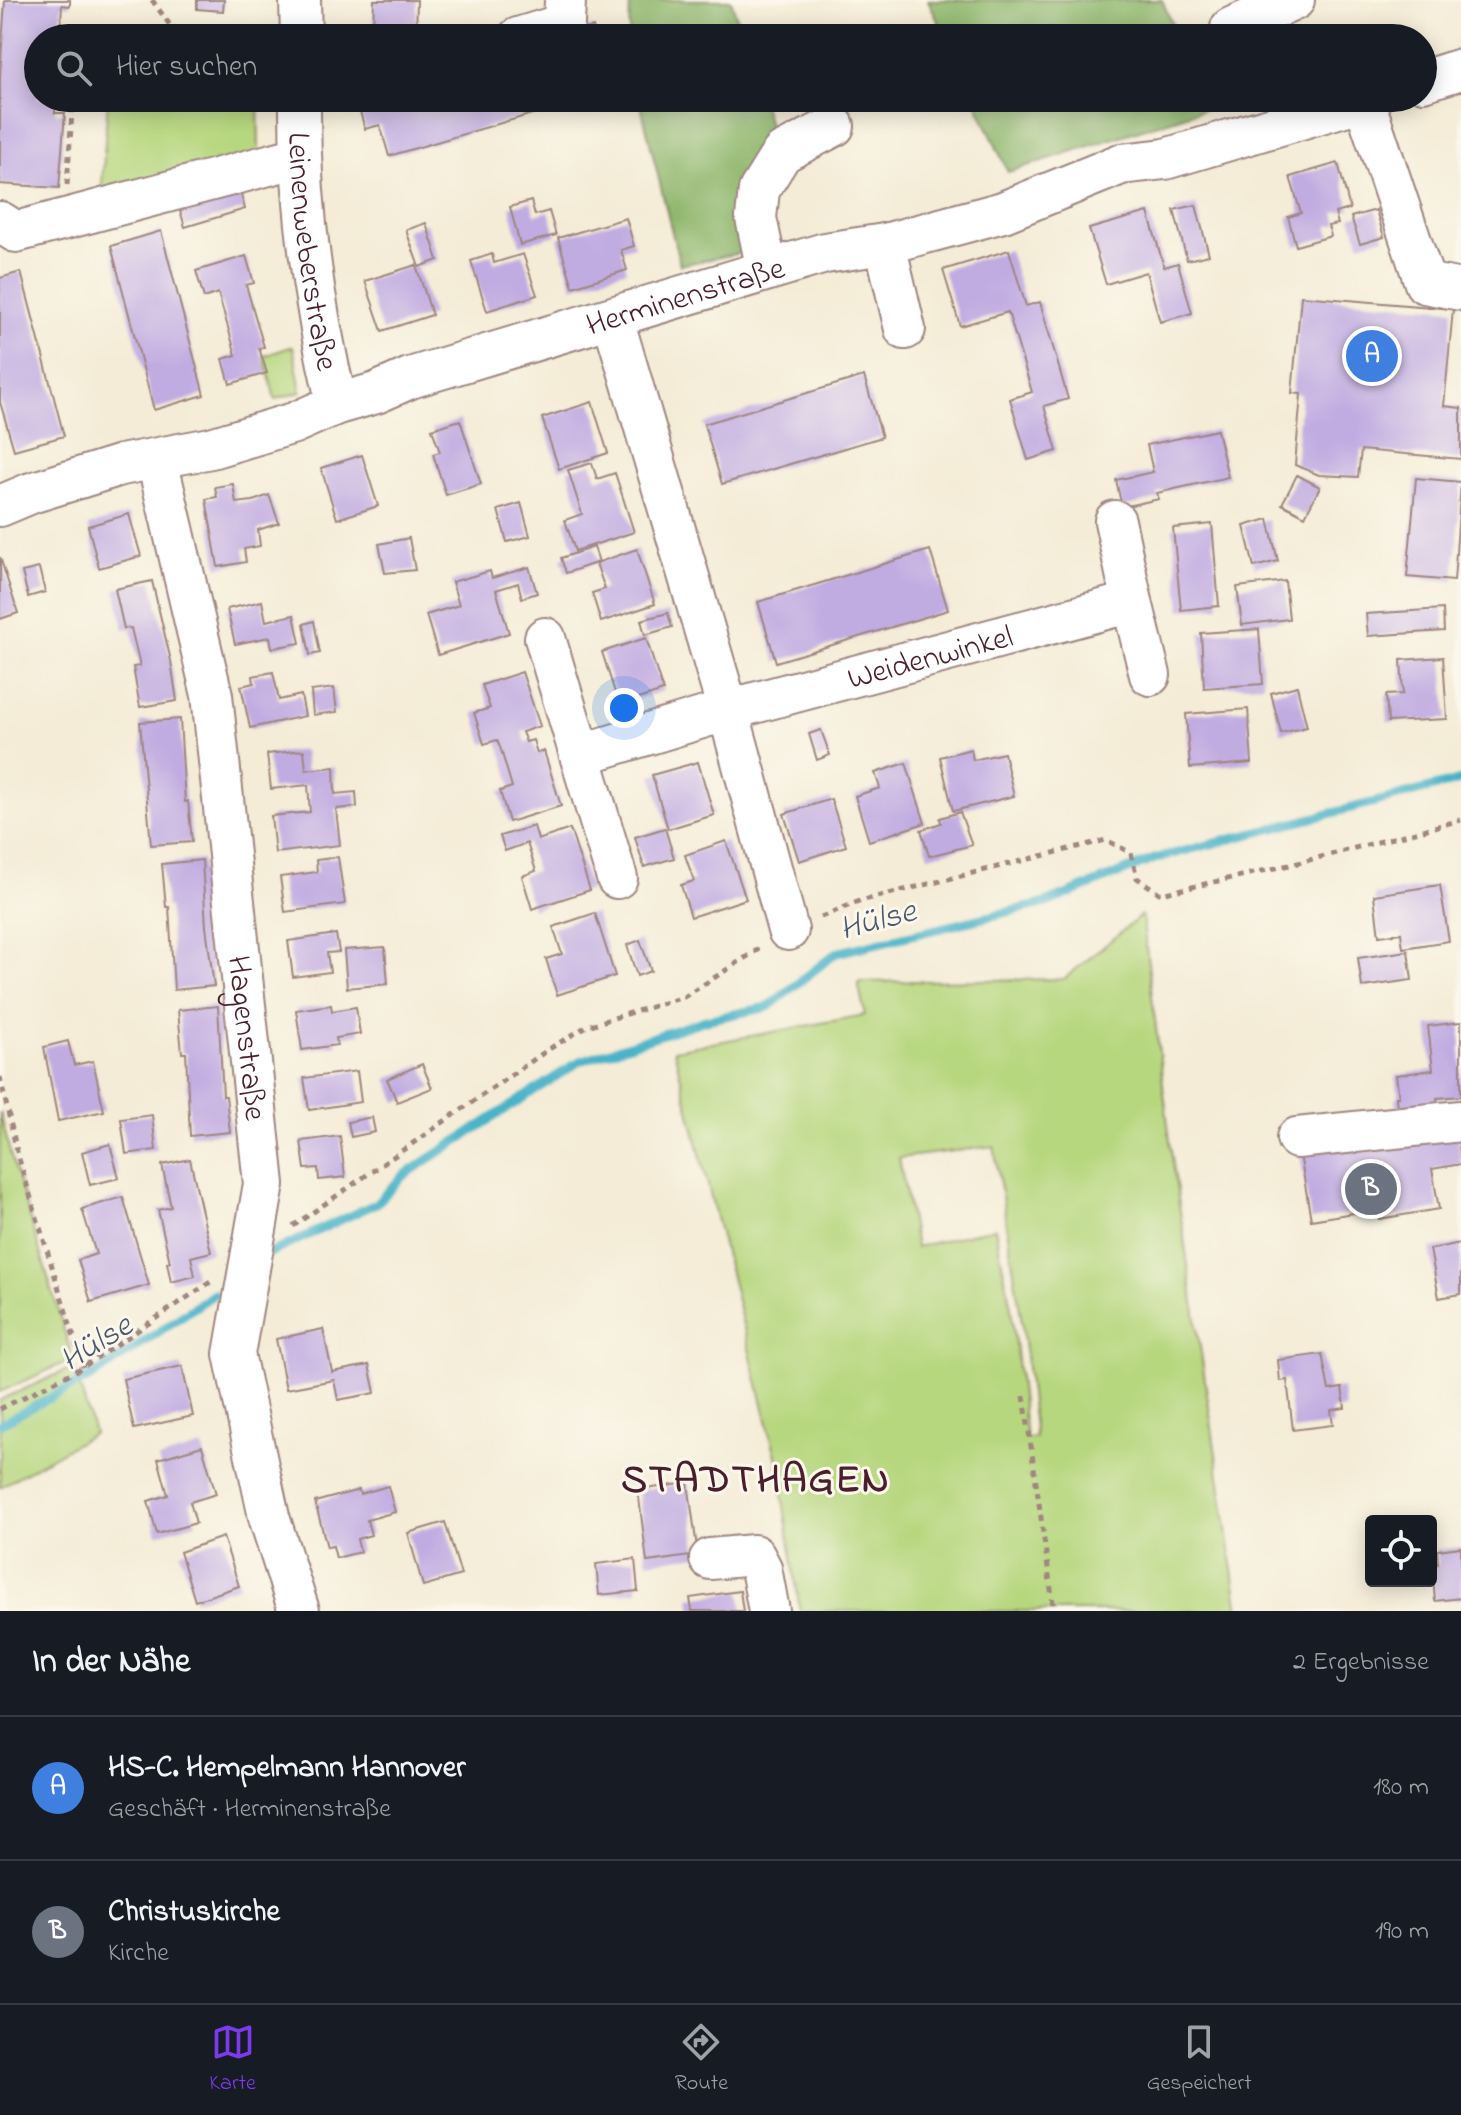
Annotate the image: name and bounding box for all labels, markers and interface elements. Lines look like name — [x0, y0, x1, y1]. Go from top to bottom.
search box — [24, 24, 1437, 112]
icon: search — [52, 46, 96, 90]
text: Hier suchen — [116, 46, 257, 90]
street label: Leinenweberstraße — [273, 132, 349, 376]
street label: Herminenstraße — [581, 246, 791, 351]
pin: A — [1346, 326, 1398, 386]
street label: Weidenwinkel — [843, 615, 1019, 704]
your location — [604, 688, 644, 728]
water label: Hülse — [834, 887, 924, 956]
street label: Hagenstraße — [213, 953, 277, 1124]
pin: B — [1345, 1159, 1397, 1219]
water label: Hülse — [51, 1302, 145, 1386]
district label: STADTHAGEN — [621, 1452, 891, 1511]
map controls — [1365, 1515, 1437, 1587]
button: locate — [1365, 1515, 1437, 1587]
text: In der Nähe — [32, 1638, 190, 1688]
text: 2 Ergebnisse — [1293, 1644, 1429, 1682]
text: HS-C. Hempelmann Hannover — [108, 1747, 466, 1791]
text: A — [50, 1769, 66, 1807]
text: 180 m — [1373, 1769, 1429, 1807]
text: Geschäft · Herminenstraße — [108, 1791, 391, 1829]
text: Christuskirche — [108, 1891, 280, 1935]
text: B — [49, 1913, 67, 1951]
text: 190 m — [1375, 1913, 1429, 1951]
text: Kirche — [108, 1935, 169, 1973]
tab: Karte — [209, 2020, 256, 2100]
tab: Route — [675, 2020, 728, 2100]
tab: Gespeichert — [1147, 2020, 1252, 2100]

